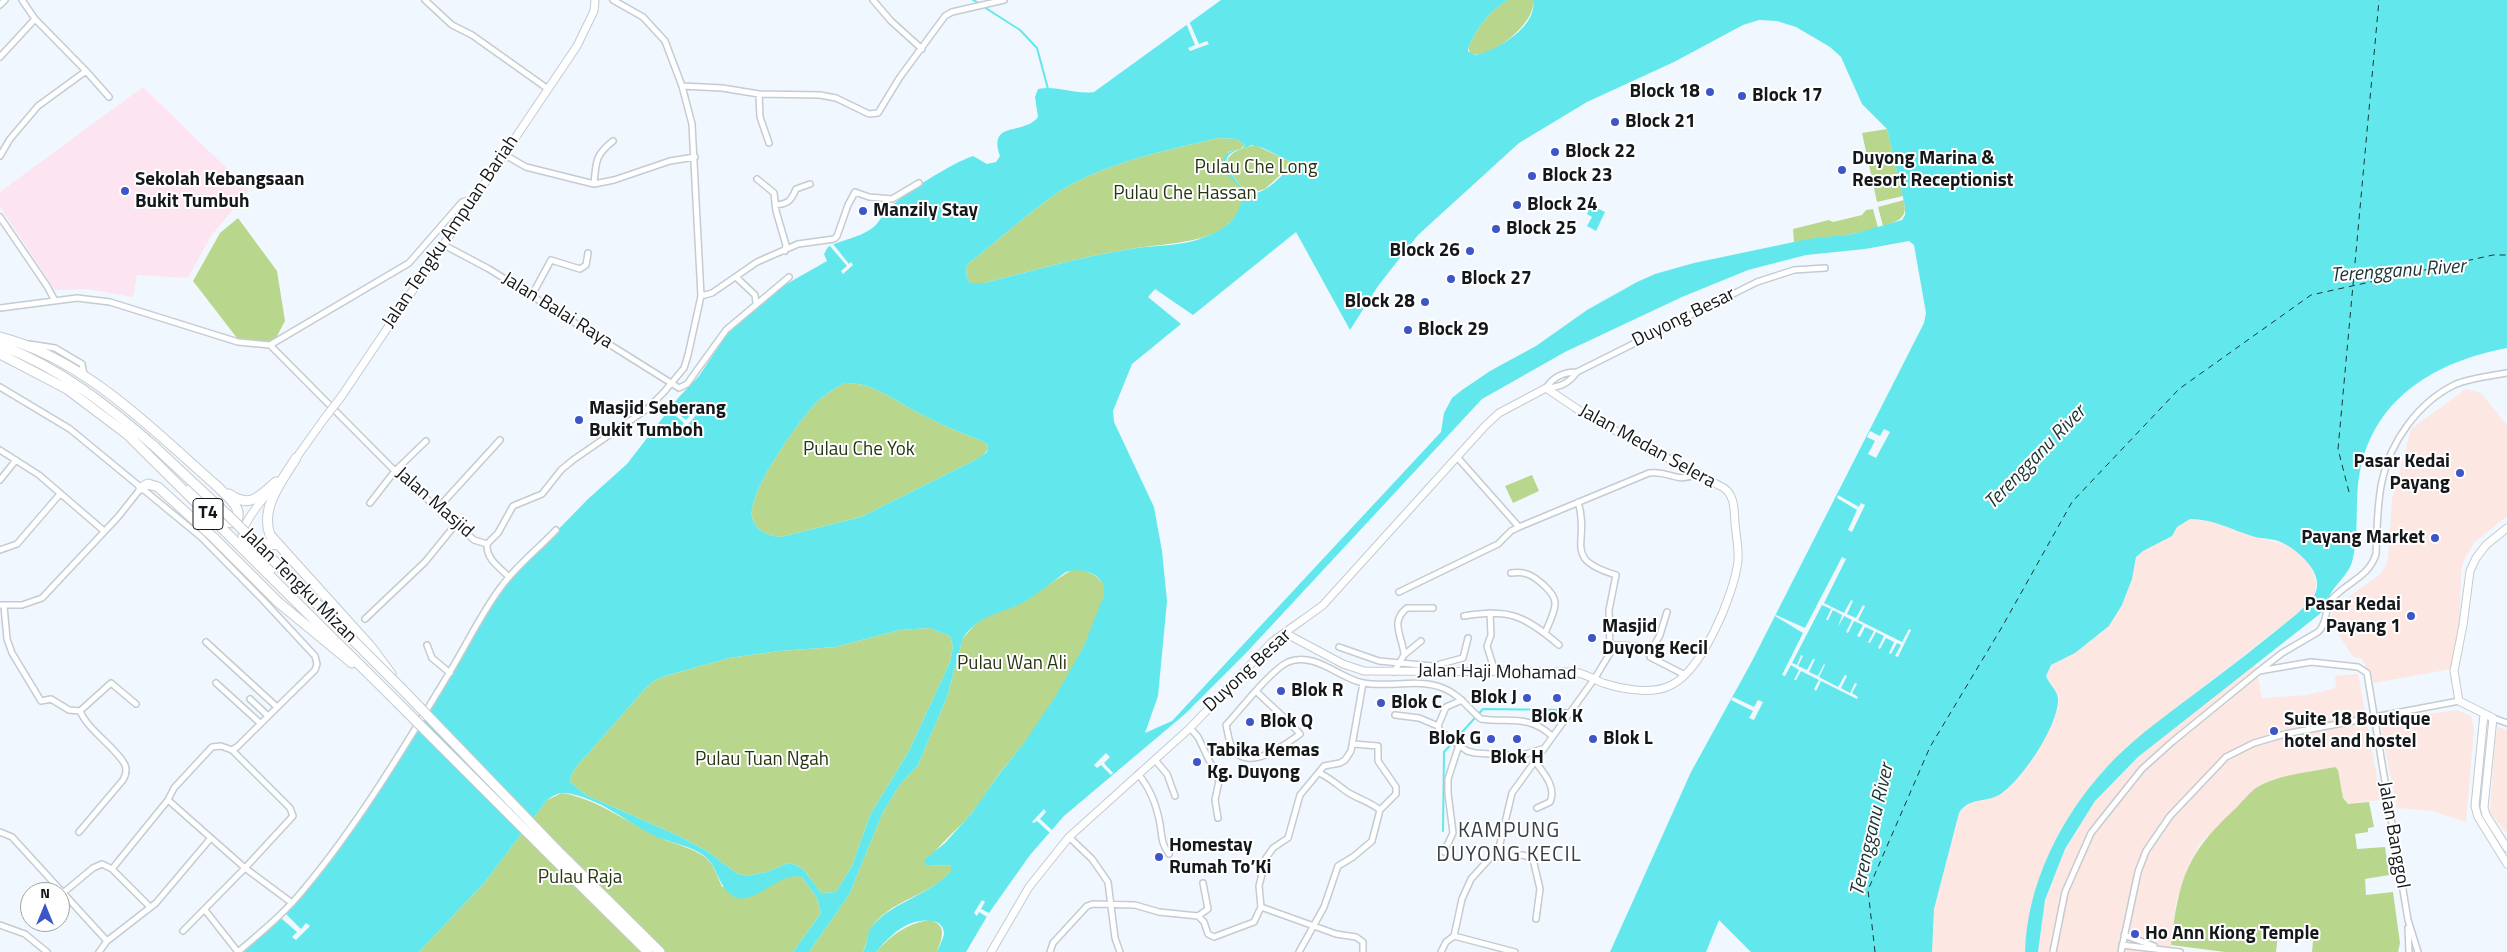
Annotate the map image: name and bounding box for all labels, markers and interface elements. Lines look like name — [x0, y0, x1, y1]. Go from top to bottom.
place label: Block 18 — [1629, 81, 1700, 103]
place label: Block 17 — [1752, 85, 1823, 107]
marker: Block 18 — [1704, 86, 1716, 98]
marker: Block 17 — [1736, 90, 1748, 102]
place label: Block 21 — [1625, 111, 1696, 133]
marker: Block 21 — [1609, 116, 1621, 128]
street label: Jalan Tengku Ampuan Bariah — [378, 131, 524, 333]
place label: Block 22 — [1565, 141, 1636, 163]
marker: Block 22 — [1549, 146, 1561, 158]
place label: Duyong Marina & Resort Receptionist — [1852, 148, 2014, 192]
park label: Pulau Che Long — [1195, 157, 1317, 179]
marker: Duyong Marina & Resort Receptionist — [1836, 164, 1848, 176]
place label: Block 23 — [1542, 165, 1613, 187]
place label: Sekolah Kebangsaan Bukit Tumbuh — [135, 169, 304, 213]
marker: Block 23 — [1526, 170, 1538, 182]
park label: Pulau Che Hassan — [1113, 183, 1257, 205]
marker: Sekolah Kebangsaan Bukit Tumbuh — [119, 185, 131, 197]
place label: Block 24 — [1527, 194, 1598, 216]
marker: Block 24 — [1511, 199, 1523, 211]
place label: Manzily Stay — [873, 200, 978, 222]
marker: Manzily Stay — [857, 205, 869, 217]
place label: Block 25 — [1506, 218, 1577, 240]
marker: Block 25 — [1490, 223, 1502, 235]
place label: Block 26 — [1389, 240, 1460, 262]
marker: Block 26 — [1464, 245, 1476, 257]
water label: Terengganu River — [2330, 255, 2466, 289]
street label: Jalan Balai Raya — [497, 268, 617, 354]
place label: Block 27 — [1461, 268, 1532, 290]
marker: Block 27 — [1445, 273, 1457, 285]
street label: Duyong Besar — [1629, 283, 1739, 353]
place label: Block 28 — [1344, 291, 1415, 313]
marker: Block 28 — [1419, 296, 1431, 308]
place label: Block 29 — [1418, 319, 1489, 341]
marker: Block 29 — [1402, 324, 1414, 336]
place label: Masjid Seberang Bukit Tumboh — [589, 398, 726, 442]
street label: Jalan Medan Selera — [1575, 400, 1719, 494]
water label: Terengganu River — [1980, 401, 2092, 515]
marker: Masjid Seberang Bukit Tumboh — [573, 414, 585, 426]
park label: Pulau Che Yok — [803, 439, 915, 461]
place label: Pasar Kedai Payang — [2354, 451, 2450, 495]
street label: Jalan Masjid — [390, 463, 478, 543]
marker: Pasar Kedai Payang — [2454, 467, 2466, 479]
road number: T4 — [193, 498, 223, 530]
street label: Jalan Tengku Mizan — [237, 524, 361, 648]
place label: Payang Market — [2301, 527, 2425, 549]
marker: Payang Market — [2429, 532, 2441, 544]
place label: Pasar Kedai Payang 1 — [2305, 594, 2401, 638]
marker: Pasar Kedai Payang 1 — [2405, 610, 2417, 622]
place label: Masjid Duyong Kecil — [1602, 616, 1708, 660]
street label: Duyong Besar — [1199, 625, 1297, 717]
marker: Masjid Duyong Kecil — [1586, 632, 1598, 644]
park label: Pulau Wan Ali — [957, 653, 1067, 675]
street label: Jalan Haji Mohamad — [1417, 660, 1577, 686]
place label: Blok R — [1291, 680, 1344, 702]
marker: Blok R — [1275, 685, 1287, 697]
place label: Blok J — [1470, 687, 1517, 709]
place label: Blok C — [1391, 692, 1442, 714]
marker: Blok J — [1521, 692, 1533, 704]
marker: Blok K — [1551, 692, 1563, 704]
marker: Blok C — [1375, 697, 1387, 709]
place label: Blok K — [1531, 706, 1583, 728]
place label: Suite 18 Boutique hotel and hostel — [2284, 709, 2431, 753]
place label: Blok Q — [1260, 711, 1313, 733]
marker: Blok Q — [1244, 716, 1256, 728]
marker: Suite 18 Boutique hotel and hostel — [2268, 725, 2280, 737]
place label: Blok G — [1429, 728, 1481, 750]
place label: Blok L — [1603, 728, 1653, 750]
marker: Blok G — [1485, 733, 1497, 745]
marker: Blok H — [1511, 733, 1523, 745]
marker: Blok L — [1587, 733, 1599, 745]
place label: Tabika Kemas Kg. Duyong — [1207, 740, 1319, 784]
place label: Blok H — [1490, 747, 1544, 769]
park label: Pulau Tuan Ngah — [695, 749, 829, 771]
marker: Tabika Kemas Kg. Duyong — [1191, 756, 1203, 768]
water label: Terengganu River — [1846, 761, 1900, 899]
street label: Jalan Banggol — [2372, 780, 2414, 890]
district label: KAMPUNG DUYONG KECIL — [1435, 819, 1583, 869]
place label: Homestay Rumah To’Ki — [1169, 835, 1271, 879]
marker: Homestay Rumah To’Ki — [1153, 851, 1165, 863]
park label: Pulau Raja — [538, 867, 622, 889]
north arrow — [20, 882, 70, 932]
text: N — [40, 882, 50, 903]
place label: Ho Ann Kiong Temple — [2145, 923, 2319, 945]
marker: Ho Ann Kiong Temple — [2129, 928, 2141, 940]

